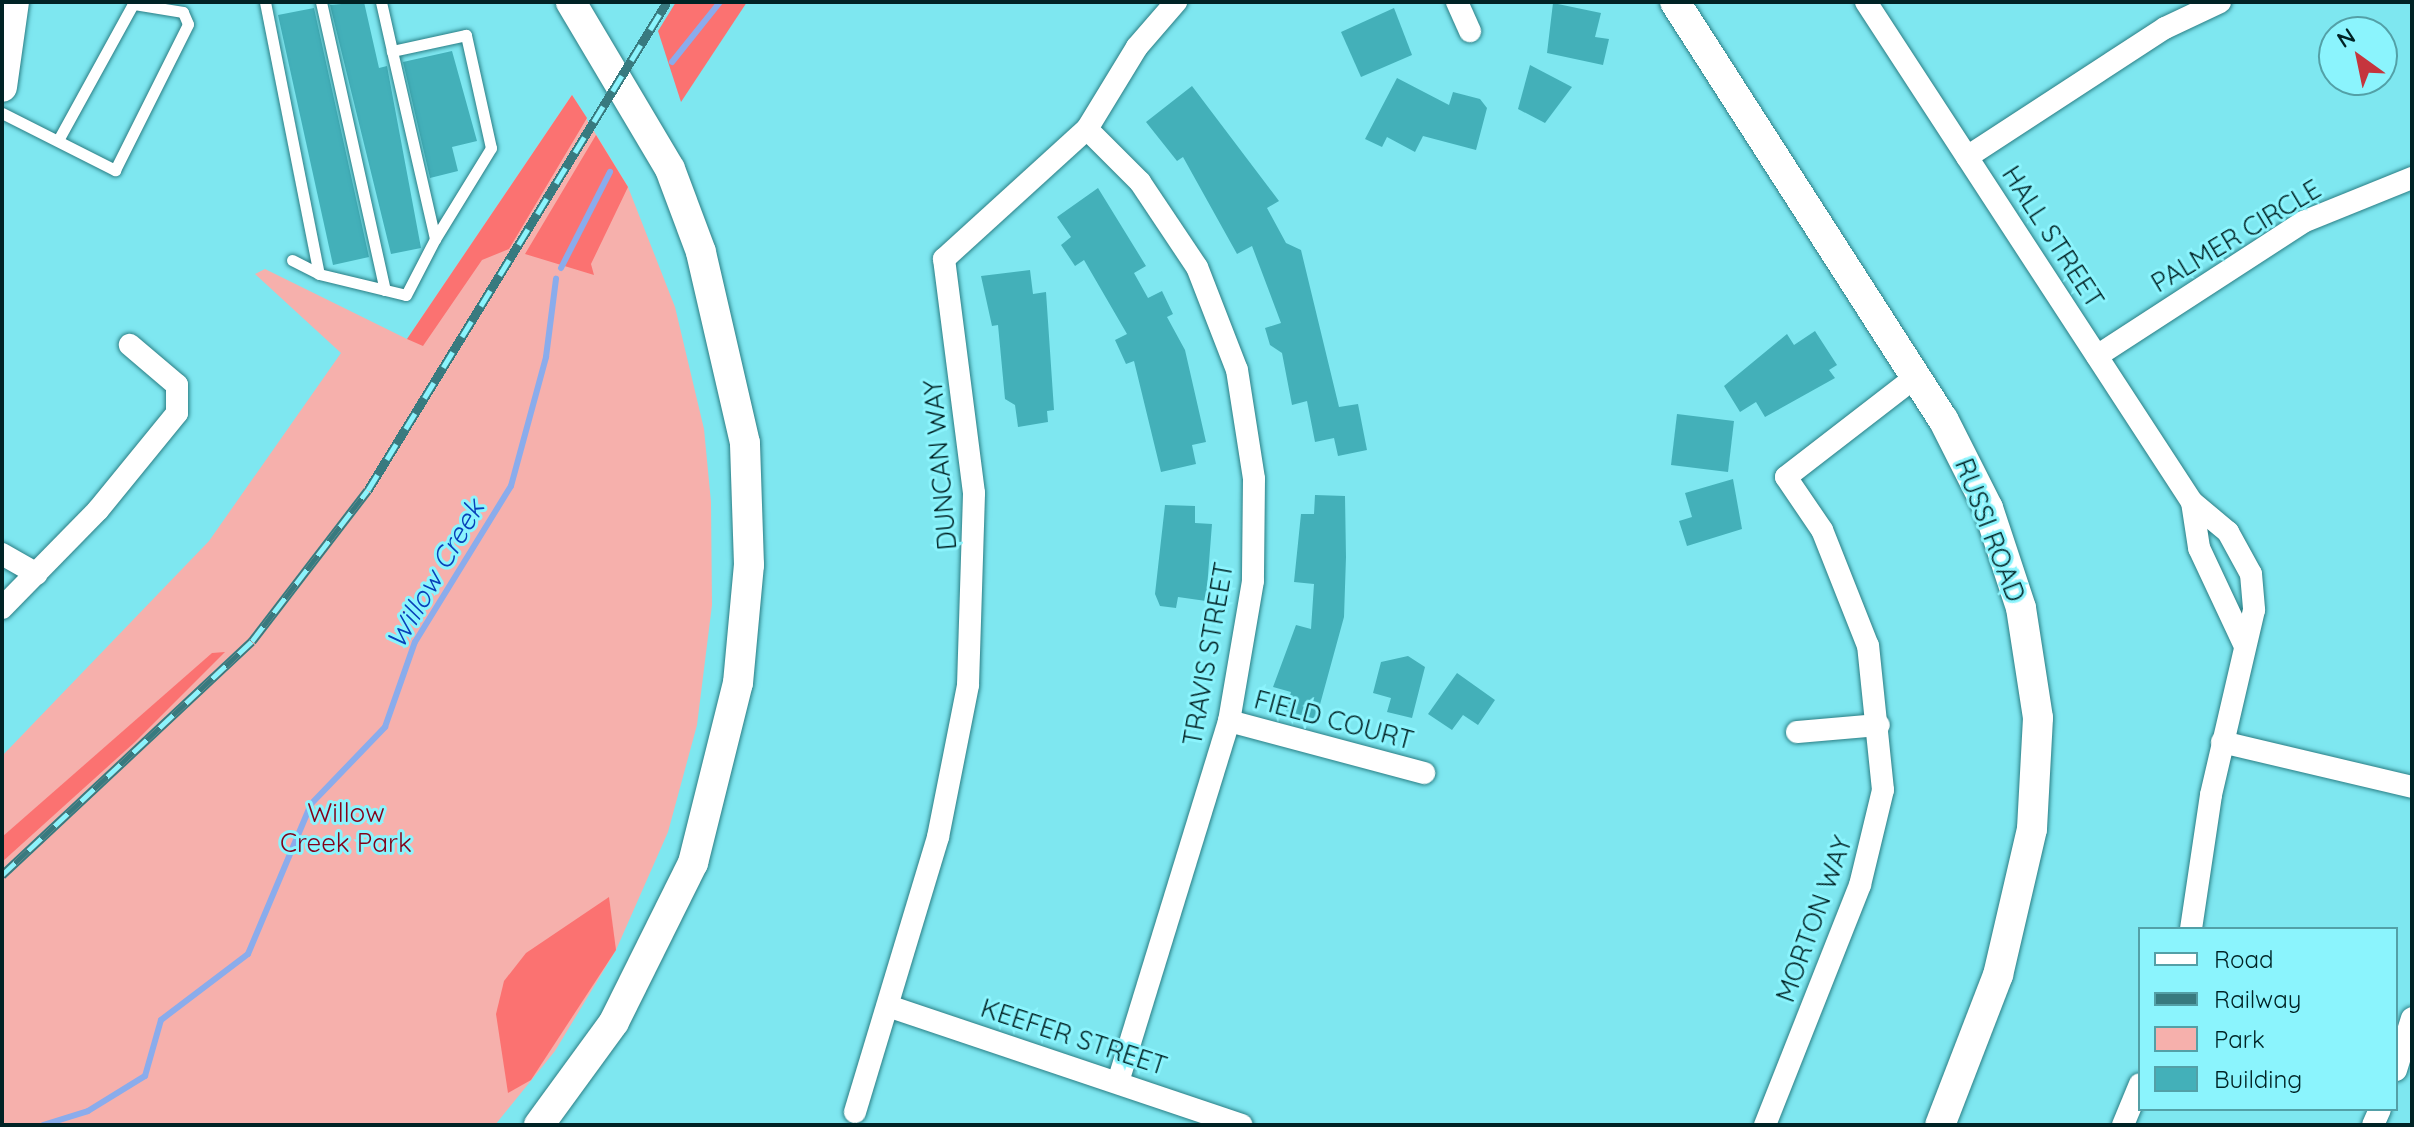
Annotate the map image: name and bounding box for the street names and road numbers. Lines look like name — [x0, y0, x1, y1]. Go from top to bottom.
street label: HALL STREET — [1995, 160, 2111, 314]
street label: PALMER CIRCLE — [2146, 173, 2326, 299]
street label: DUNCAN WAY — [917, 379, 963, 551]
street label: RUSSI ROAD — [1948, 454, 2032, 606]
street label: TRAVIS STREET — [1176, 560, 1240, 748]
street label: FIELD COURT — [1251, 684, 1417, 756]
street label: MORTON WAY — [1770, 832, 1858, 1006]
street label: KEEFER STREET — [977, 992, 1171, 1082]

